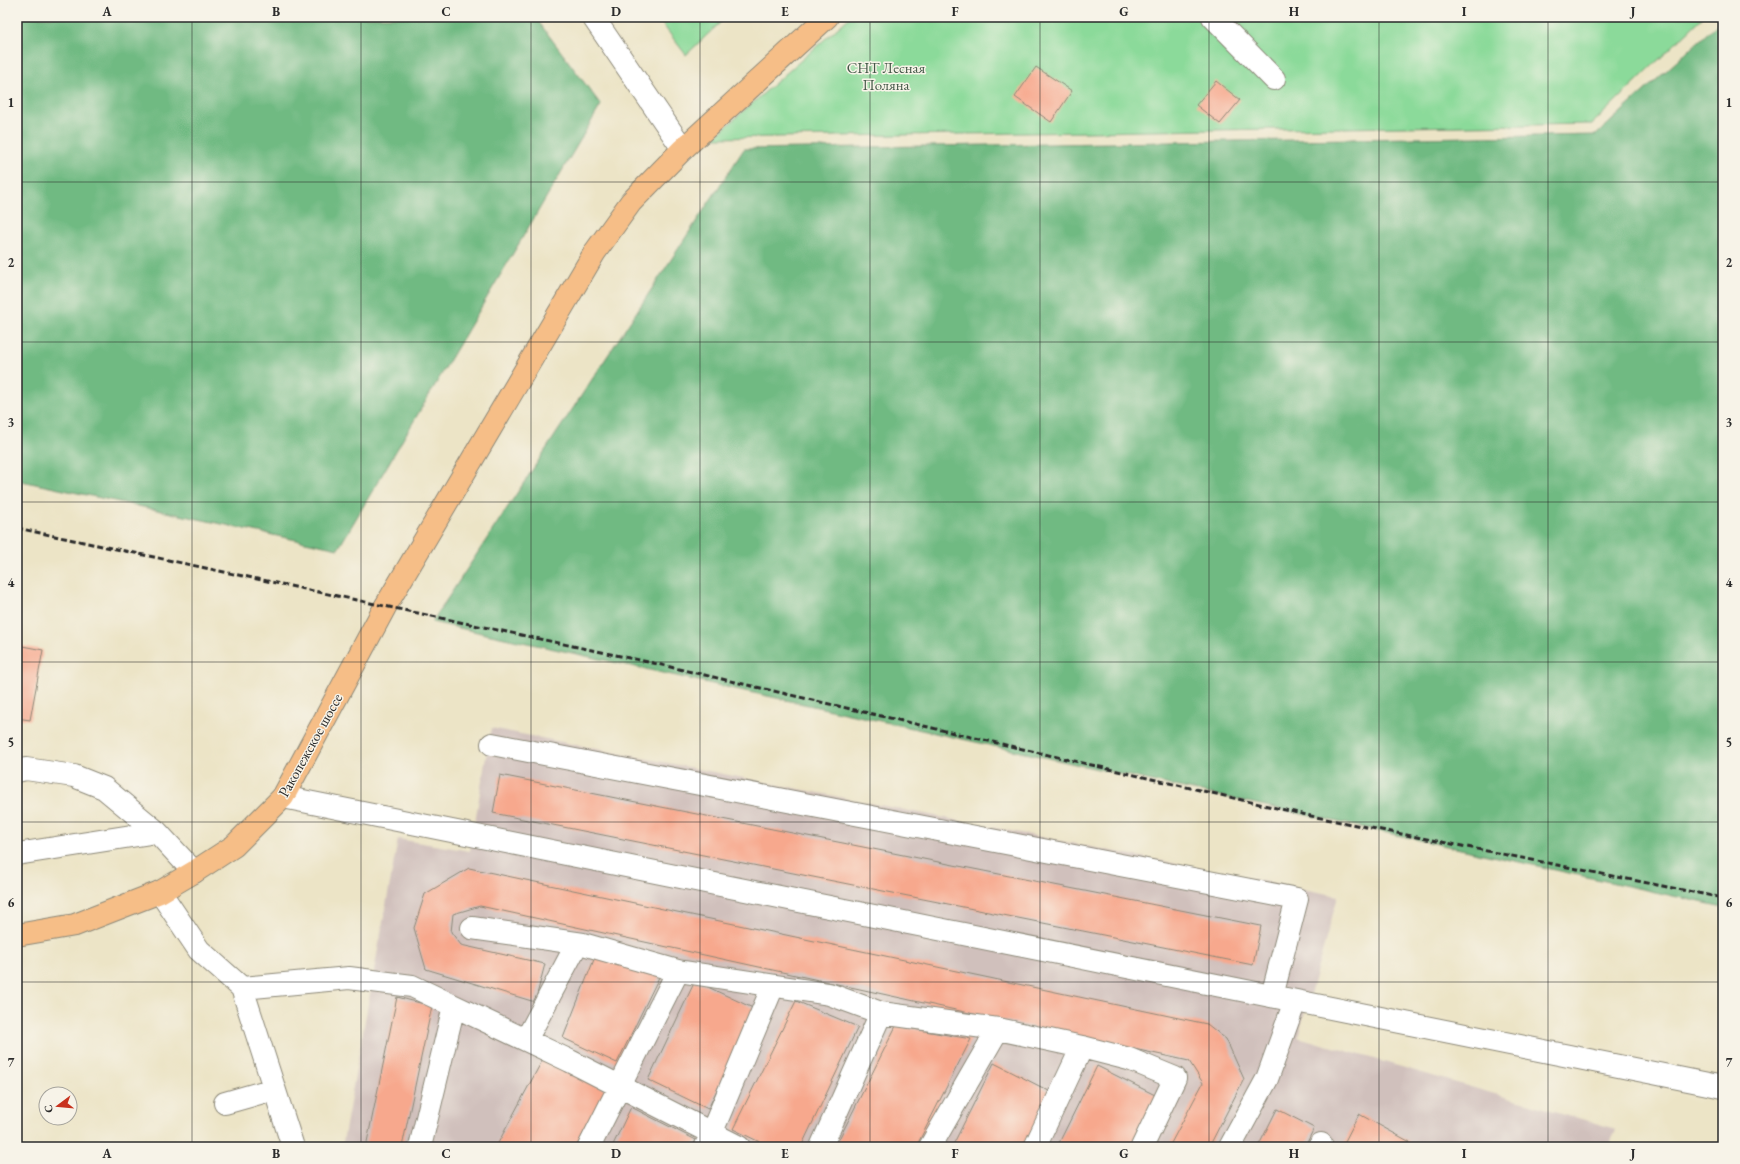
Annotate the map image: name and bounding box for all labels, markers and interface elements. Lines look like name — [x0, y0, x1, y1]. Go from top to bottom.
text: A — [101, 3, 112, 20]
text: B — [272, 3, 280, 20]
text: C — [441, 3, 451, 20]
text: D — [611, 3, 621, 20]
text: E — [781, 3, 789, 20]
text: F — [951, 3, 959, 20]
text: G — [1119, 3, 1129, 20]
text: H — [1289, 3, 1300, 20]
text: I — [1462, 3, 1467, 20]
text: J — [1629, 3, 1636, 20]
park label: СНТ Лесная Поляна — [847, 58, 926, 94]
text: 1 — [8, 94, 15, 111]
text: 1 — [1726, 94, 1733, 111]
text: 2 — [8, 254, 15, 271]
text: 2 — [1726, 254, 1733, 271]
text: 3 — [8, 414, 15, 431]
text: 3 — [1726, 414, 1733, 431]
text: 4 — [8, 574, 15, 591]
text: 4 — [1726, 574, 1733, 591]
street label: Ракопежское шоссе — [274, 690, 346, 800]
text: 5 — [8, 734, 14, 751]
text: 5 — [1726, 734, 1732, 751]
text: 6 — [8, 894, 15, 911]
text: 6 — [1726, 894, 1733, 911]
text: 7 — [8, 1054, 15, 1071]
text: 7 — [1726, 1054, 1733, 1071]
north arrow — [38, 1086, 78, 1126]
text: С — [41, 1103, 56, 1114]
text: A — [101, 1145, 112, 1162]
text: B — [272, 1145, 280, 1162]
text: C — [441, 1145, 451, 1162]
text: D — [611, 1145, 621, 1162]
text: E — [781, 1145, 789, 1162]
text: F — [951, 1145, 959, 1162]
text: G — [1119, 1145, 1129, 1162]
text: H — [1289, 1145, 1300, 1162]
text: I — [1462, 1145, 1467, 1162]
text: J — [1629, 1145, 1636, 1162]

